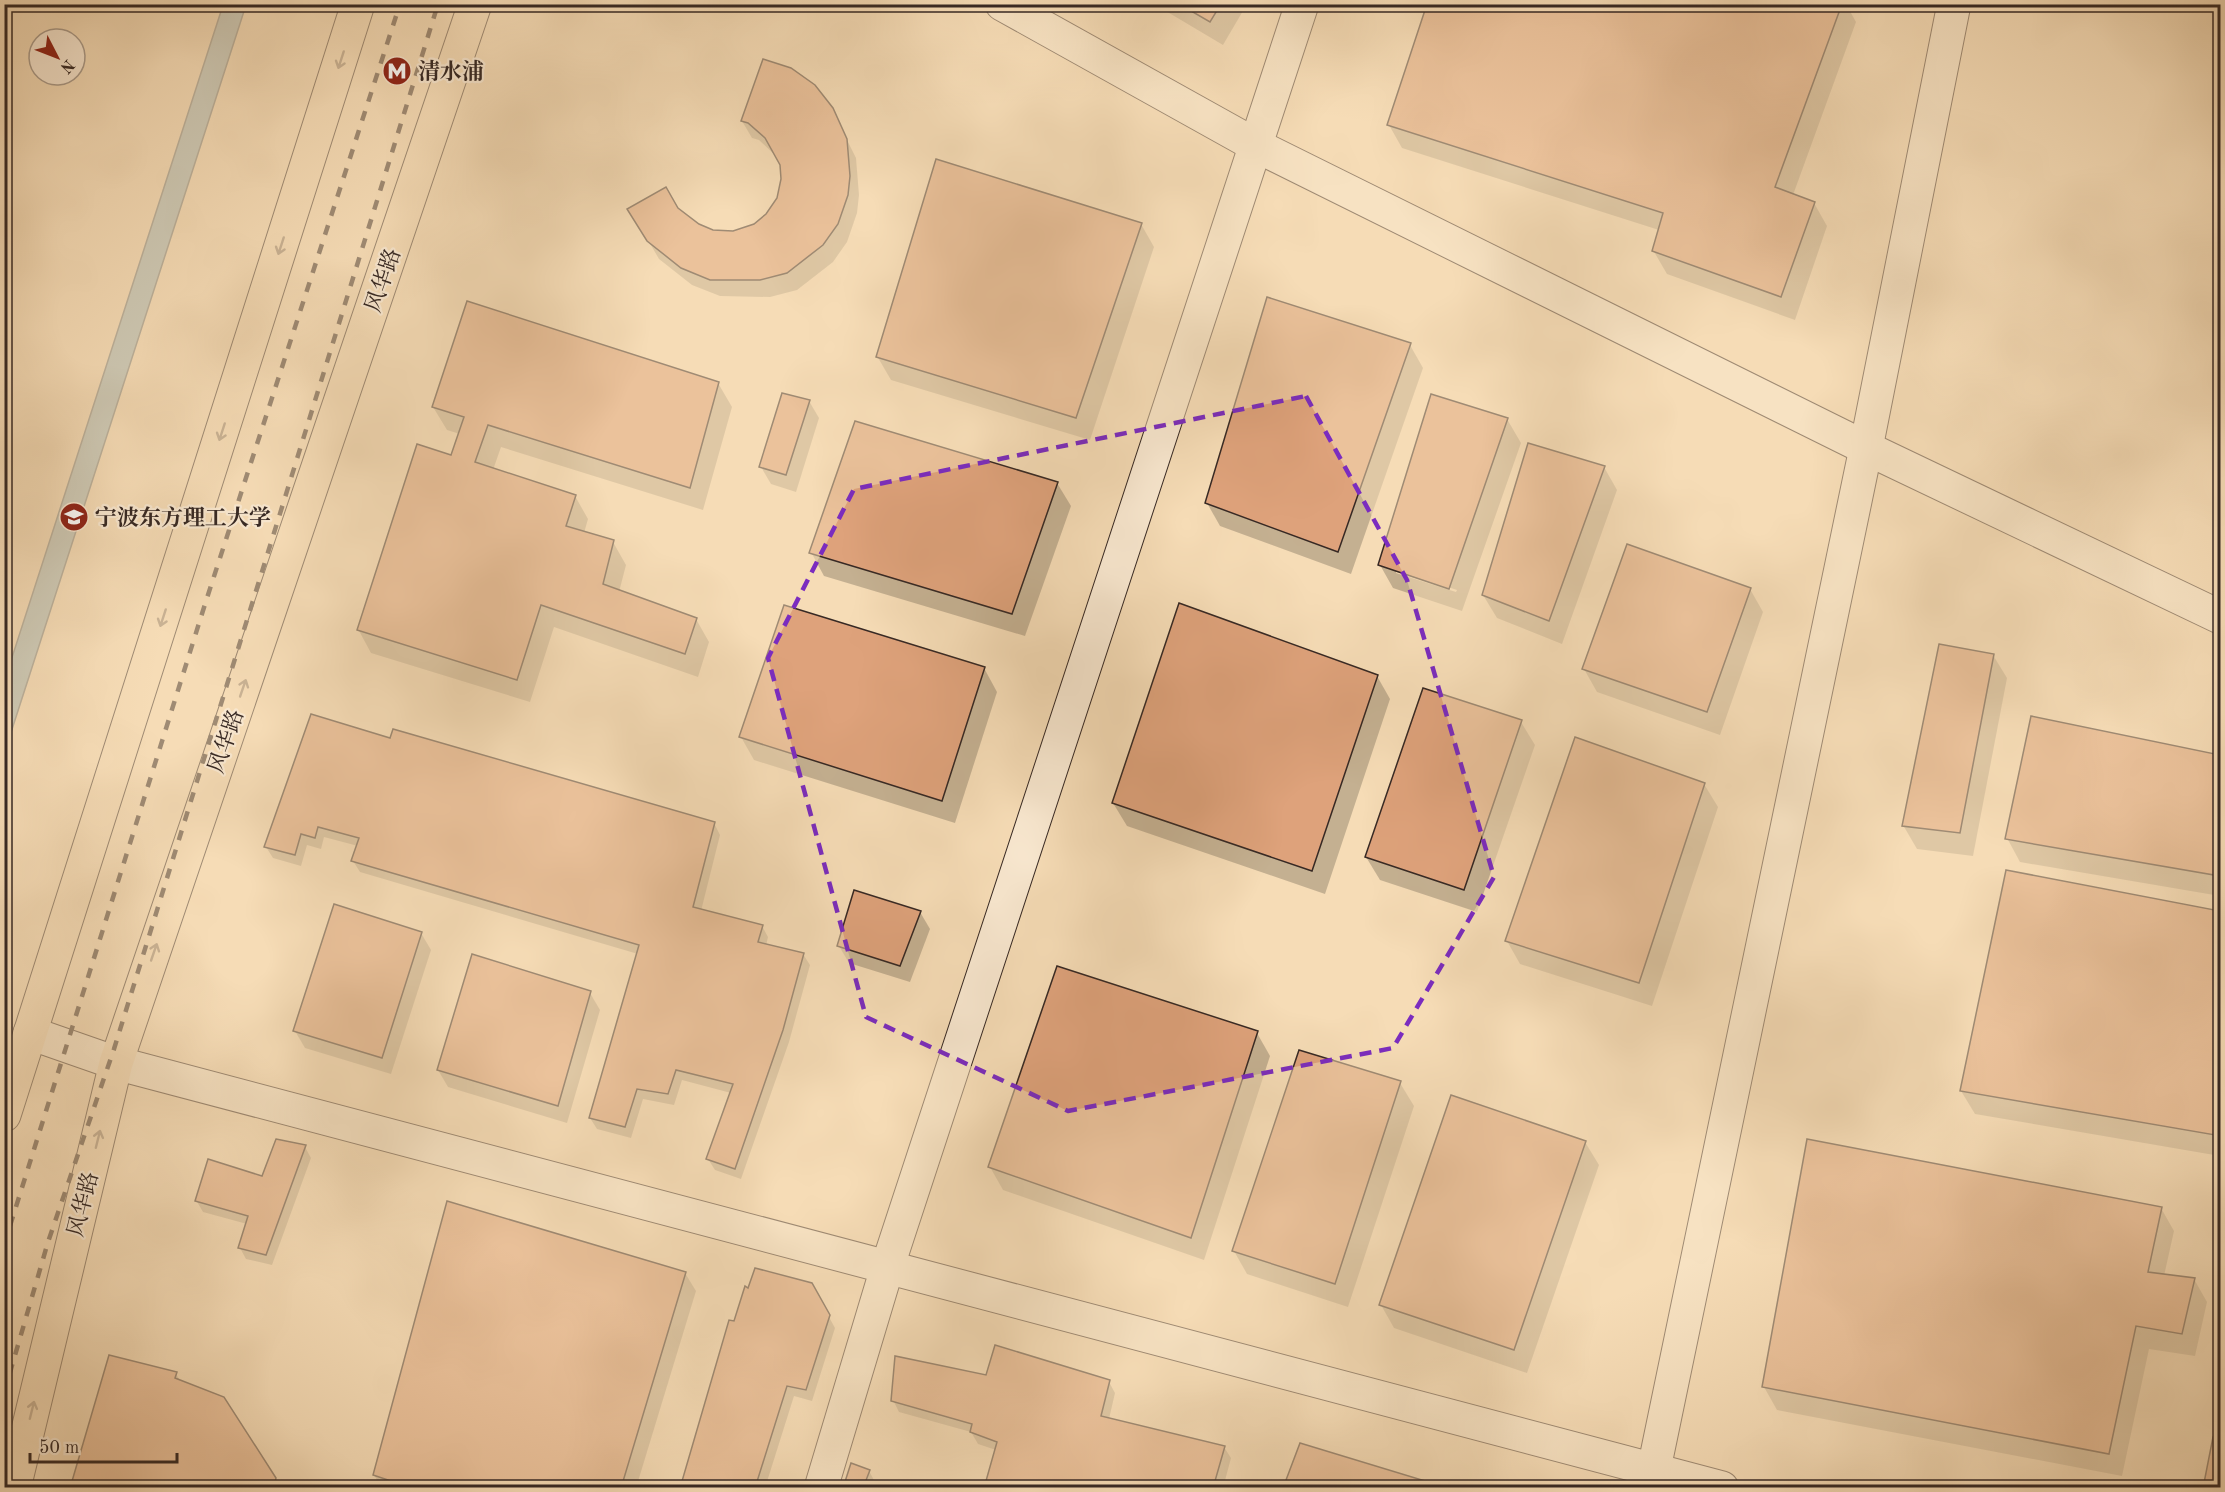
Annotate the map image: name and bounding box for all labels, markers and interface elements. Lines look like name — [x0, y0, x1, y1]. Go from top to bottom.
north arrow — [27, 27, 87, 87]
one-way arrow — [334, 50, 345, 69]
metro station icon: 清水浦 — [381, 55, 413, 87]
text: N — [56, 56, 77, 76]
place label: 清水浦 — [418, 59, 484, 84]
one-way arrow — [275, 236, 286, 255]
street label: 风华路 — [361, 245, 405, 315]
one-way arrow — [216, 422, 227, 441]
school or university icon: 宁波东方理工大学 — [58, 501, 90, 533]
place label: 宁波东方理工大学 — [95, 505, 271, 530]
one-way arrow — [157, 608, 168, 627]
one-way arrow — [239, 679, 250, 698]
street label: 风华路 — [204, 706, 248, 776]
one-way arrow — [149, 943, 160, 962]
one-way arrow — [92, 1130, 104, 1149]
street label: 风华路 — [63, 1169, 103, 1239]
one-way arrow — [27, 1401, 39, 1420]
scale bar — [30, 1426, 177, 1464]
text: 50 m — [39, 1439, 79, 1457]

